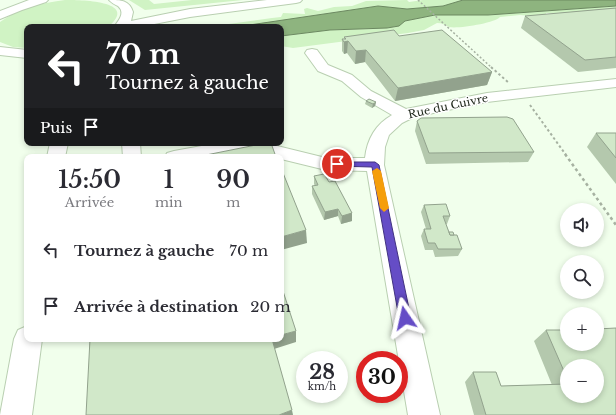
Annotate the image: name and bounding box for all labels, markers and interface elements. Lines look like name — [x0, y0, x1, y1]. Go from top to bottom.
text: 70 m — [106, 37, 180, 72]
icon: left — [40, 40, 92, 92]
text: Tournez à gauche — [106, 72, 269, 94]
street label: Rue du Cuivre — [407, 91, 489, 121]
icon: arrive — [80, 116, 102, 138]
text: Puis — [40, 118, 72, 137]
pin — [320, 147, 354, 181]
icon: arrive — [326, 153, 348, 175]
text: 15:50 — [58, 165, 121, 194]
text: 1 — [163, 165, 174, 194]
text: 90 — [216, 165, 250, 194]
text: Arrivée — [65, 194, 114, 211]
text: min — [155, 194, 182, 211]
text: m — [226, 194, 240, 211]
map controls — [560, 203, 604, 403]
button: sound — [560, 203, 604, 247]
icon: left — [40, 239, 62, 261]
text: Tournez à gauche — [74, 241, 214, 260]
text: 70 m — [229, 241, 268, 260]
button: search — [560, 255, 604, 299]
icon: arrive — [40, 295, 62, 317]
text: Arrivée à destination — [74, 297, 238, 316]
text: 20 m — [250, 297, 291, 316]
position arrow — [384, 297, 426, 339]
button: + — [560, 307, 604, 351]
speed limit sign: 30 — [356, 351, 408, 403]
button: − — [560, 359, 604, 403]
text: 28 — [309, 360, 335, 384]
text: km/h — [308, 380, 336, 393]

